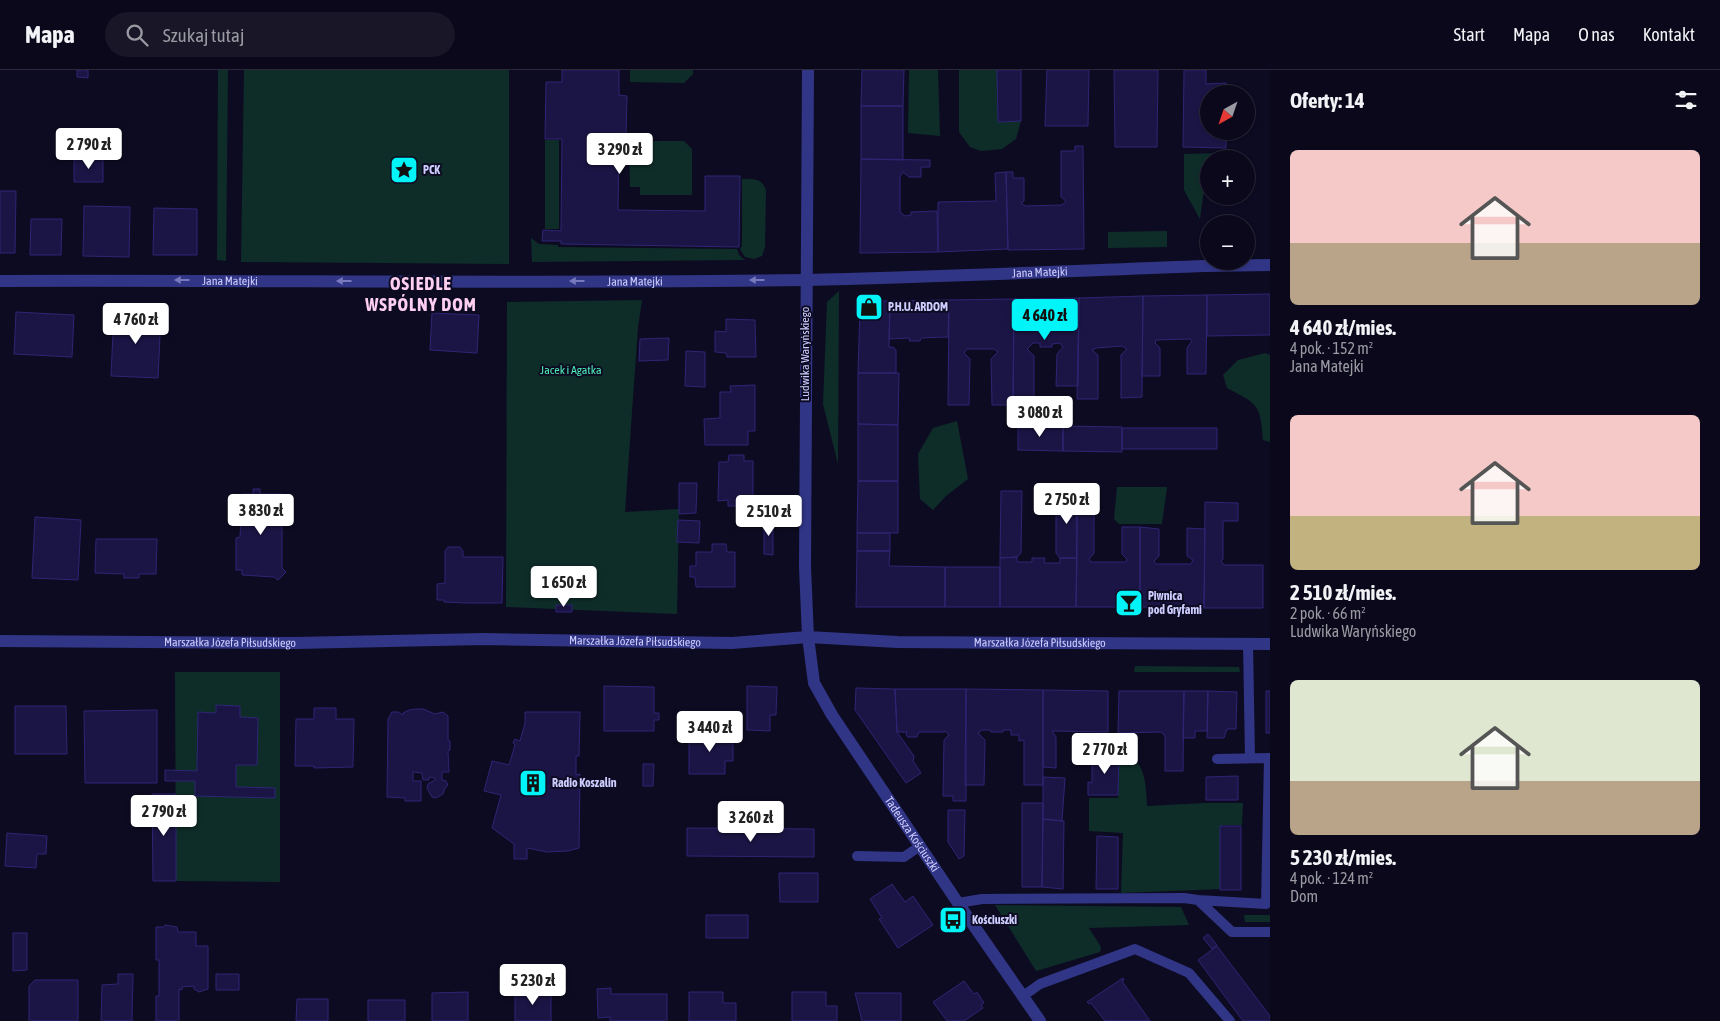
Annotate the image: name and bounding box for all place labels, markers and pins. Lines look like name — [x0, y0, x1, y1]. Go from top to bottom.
pin: 2 790 zł — [37, 128, 141, 170]
pin: 3 290 zł — [568, 132, 672, 175]
place icon: PCK — [389, 155, 419, 185]
place label: PCK — [423, 163, 440, 177]
shop icon: P.H.U. ARDOM — [854, 292, 884, 322]
pin: 4 640 zł — [993, 298, 1097, 341]
place label: P.H.U. ARDOM — [888, 300, 948, 314]
pin: 4 760 zł — [84, 302, 188, 345]
pin: 3 080 zł — [988, 396, 1092, 438]
pin: 2 750 zł — [1015, 482, 1119, 525]
pin: 3 830 zł — [209, 494, 313, 536]
pin: 2 510 zł — [717, 494, 821, 537]
pin: 1 650 zł — [512, 566, 616, 608]
bar icon: Piwnica pod Gryfami — [1114, 588, 1144, 618]
place label: Piwnica pod Gryfami — [1148, 589, 1202, 617]
pin: 3 440 zł — [658, 710, 762, 753]
pin: 2 770 zł — [1053, 732, 1157, 775]
building icon: Radio Koszalin — [518, 768, 548, 798]
place label: Radio Koszalin — [552, 776, 617, 790]
pin: 2 790 zł — [112, 794, 216, 837]
pin: 3 260 zł — [699, 800, 803, 843]
bus stop icon: Kościuszki — [938, 905, 968, 935]
place label: Kościuszki — [972, 913, 1017, 927]
pin: 5 230 zł — [481, 964, 585, 1006]

